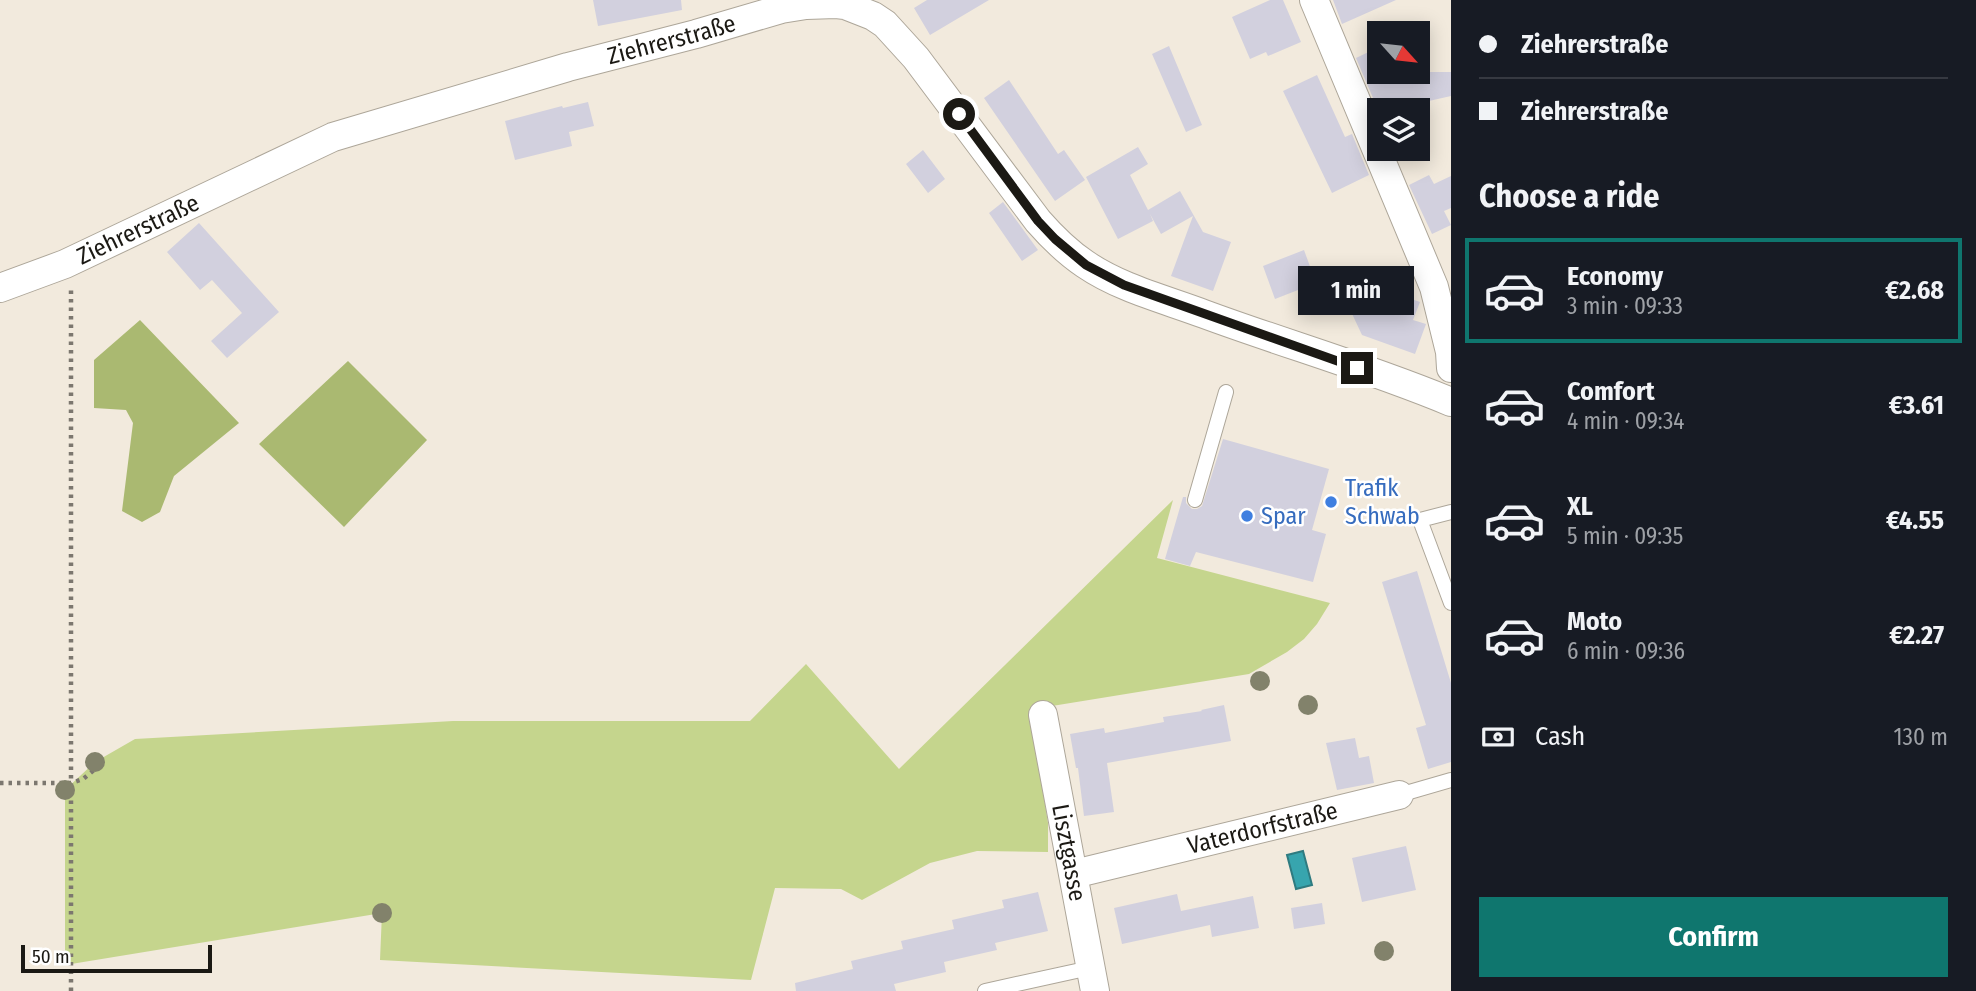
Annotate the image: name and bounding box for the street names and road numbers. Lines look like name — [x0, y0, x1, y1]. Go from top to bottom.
street label: Ziehrerstraße — [604, 9, 739, 70]
street label: Ziehrerstraße — [72, 189, 203, 270]
street label: Vaterdorfstraße — [1185, 796, 1340, 860]
street label: Lisztgasse — [1046, 802, 1092, 904]

